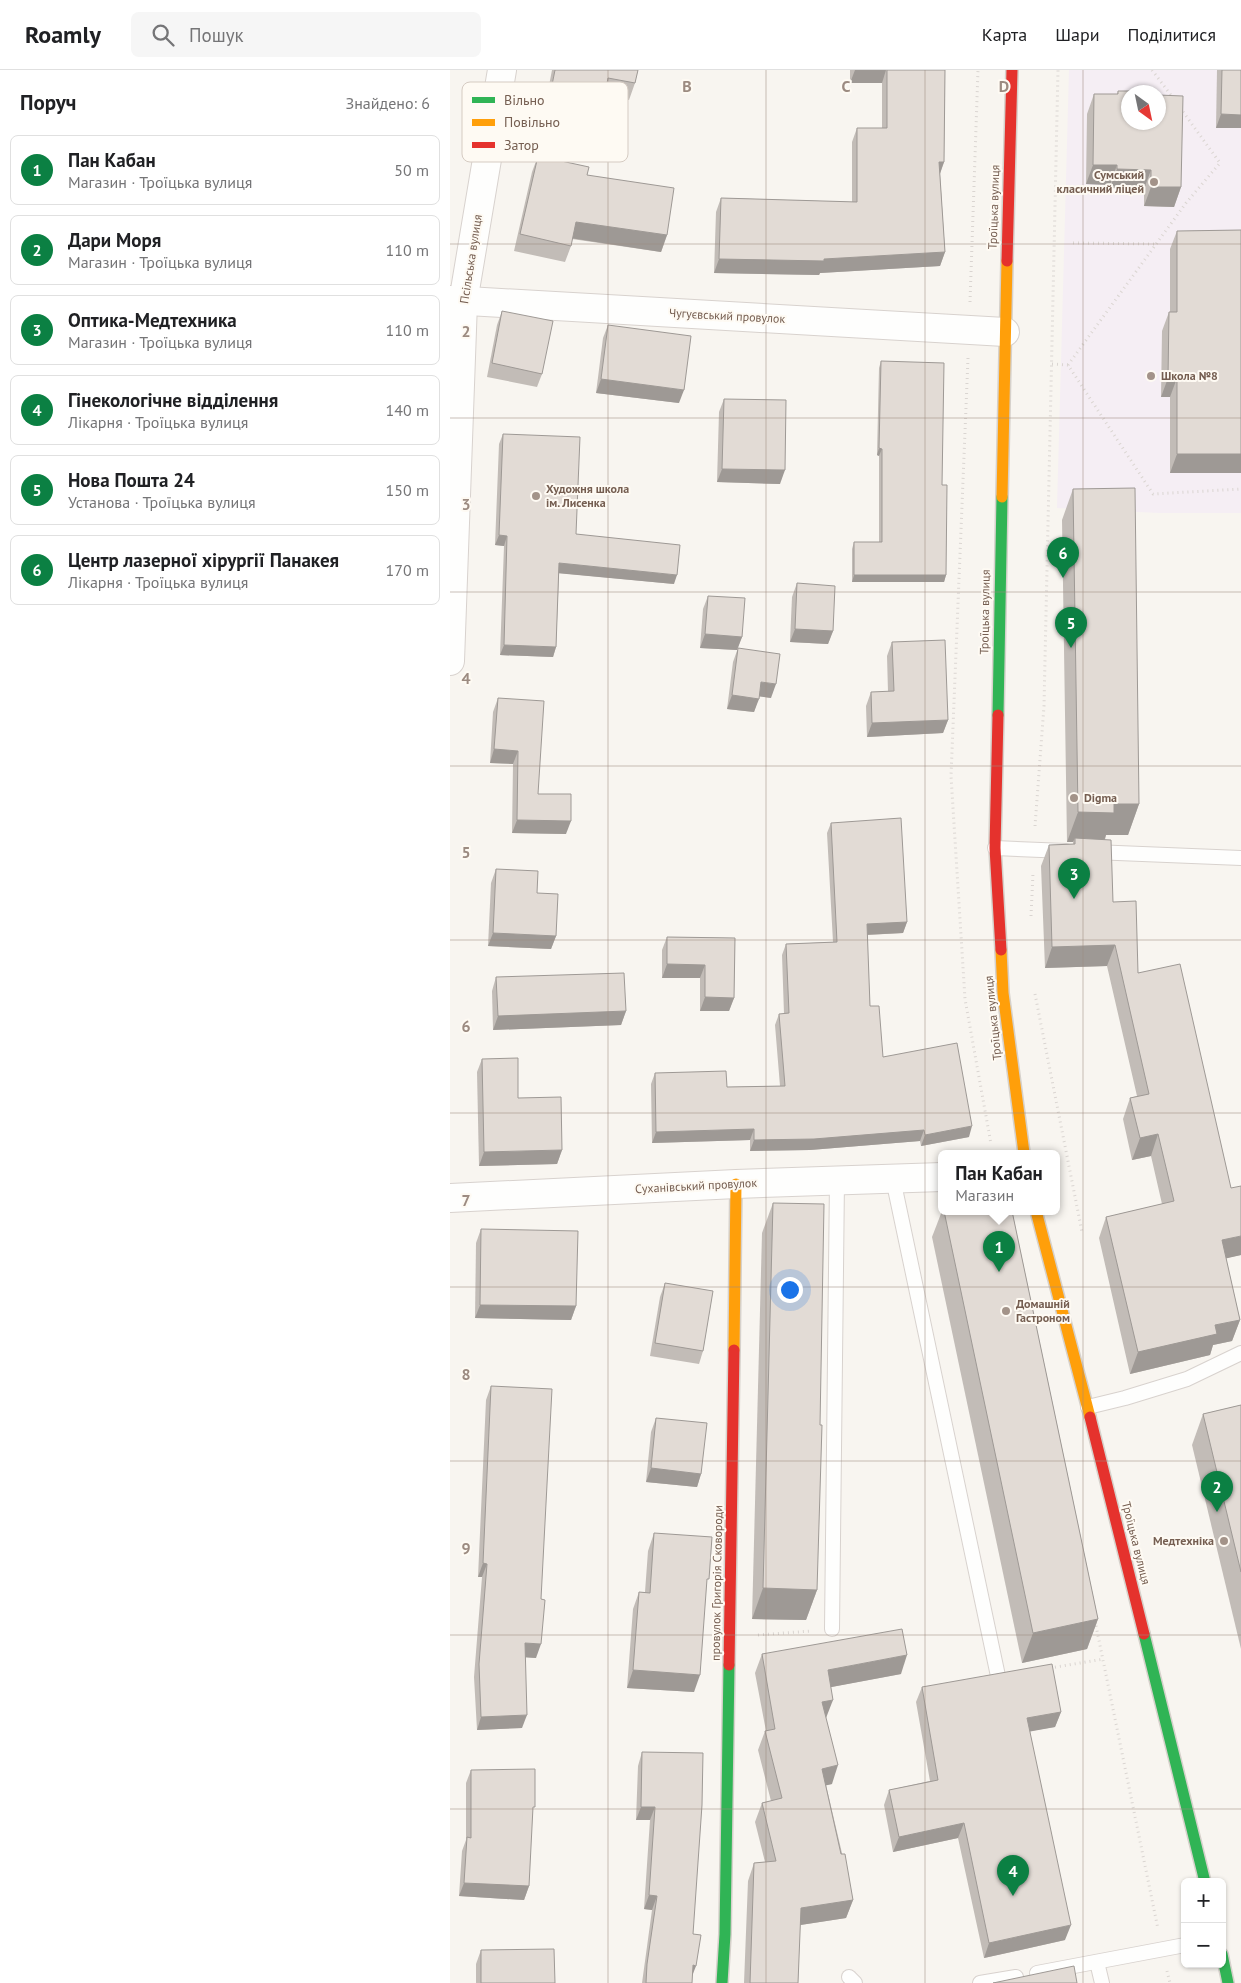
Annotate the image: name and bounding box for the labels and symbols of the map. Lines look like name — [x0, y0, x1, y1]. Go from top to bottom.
text: B — [682, 76, 692, 96]
text: C — [842, 76, 851, 96]
text: D — [999, 76, 1009, 96]
legend — [462, 82, 628, 162]
north arrow — [1121, 85, 1166, 130]
text: Вільно — [504, 91, 545, 109]
text: Повільно — [504, 113, 560, 131]
text: Затор — [504, 136, 539, 154]
street label: Троїцька вулиця — [985, 164, 1002, 250]
place label: Сумський класичний ліцей — [1057, 167, 1144, 196]
marker: Сумський класичний ліцей — [1148, 176, 1160, 188]
street label: Псільська вулиця — [456, 213, 485, 305]
street label: Чугуєвський провулок — [668, 305, 786, 326]
text: 2 — [461, 321, 471, 341]
place label: Школа №8 — [1161, 368, 1218, 383]
marker: Школа №8 — [1145, 370, 1157, 382]
place label: Художня школа ім. Лисенка — [546, 481, 629, 510]
marker: Художня школа ім. Лисенка — [530, 490, 542, 502]
text: 3 — [461, 494, 471, 514]
pin: 6 — [1047, 537, 1079, 578]
street label: Троїцька вулиця — [976, 569, 993, 655]
pin: 5 — [1055, 607, 1087, 648]
text: 4 — [461, 668, 471, 688]
place label: Digma — [1084, 790, 1117, 805]
marker: Digma — [1068, 792, 1080, 804]
text: 5 — [461, 842, 471, 862]
pin: 3 — [1058, 858, 1090, 899]
street label: Троїцька вулиця — [981, 975, 1004, 1061]
text: 6 — [461, 1016, 471, 1036]
street label: Суханівський провулок — [635, 1175, 758, 1196]
text: 7 — [461, 1190, 471, 1210]
pin: 1 — [983, 1231, 1015, 1272]
your location — [777, 1277, 803, 1303]
place label: Домашній Гастроном — [1016, 1296, 1070, 1325]
marker: Домашній Гастроном — [1000, 1305, 1012, 1317]
text: 8 — [461, 1364, 471, 1384]
pin: 2 — [1201, 1471, 1233, 1512]
street label: Троїцька вулиця — [1119, 1500, 1154, 1586]
street label: провулок Григорія Сковороди — [708, 1505, 725, 1661]
place label: Медтехніка — [1153, 1533, 1214, 1548]
marker: Медтехніка — [1218, 1535, 1230, 1547]
text: 9 — [461, 1538, 471, 1558]
pin: 4 — [997, 1855, 1029, 1896]

